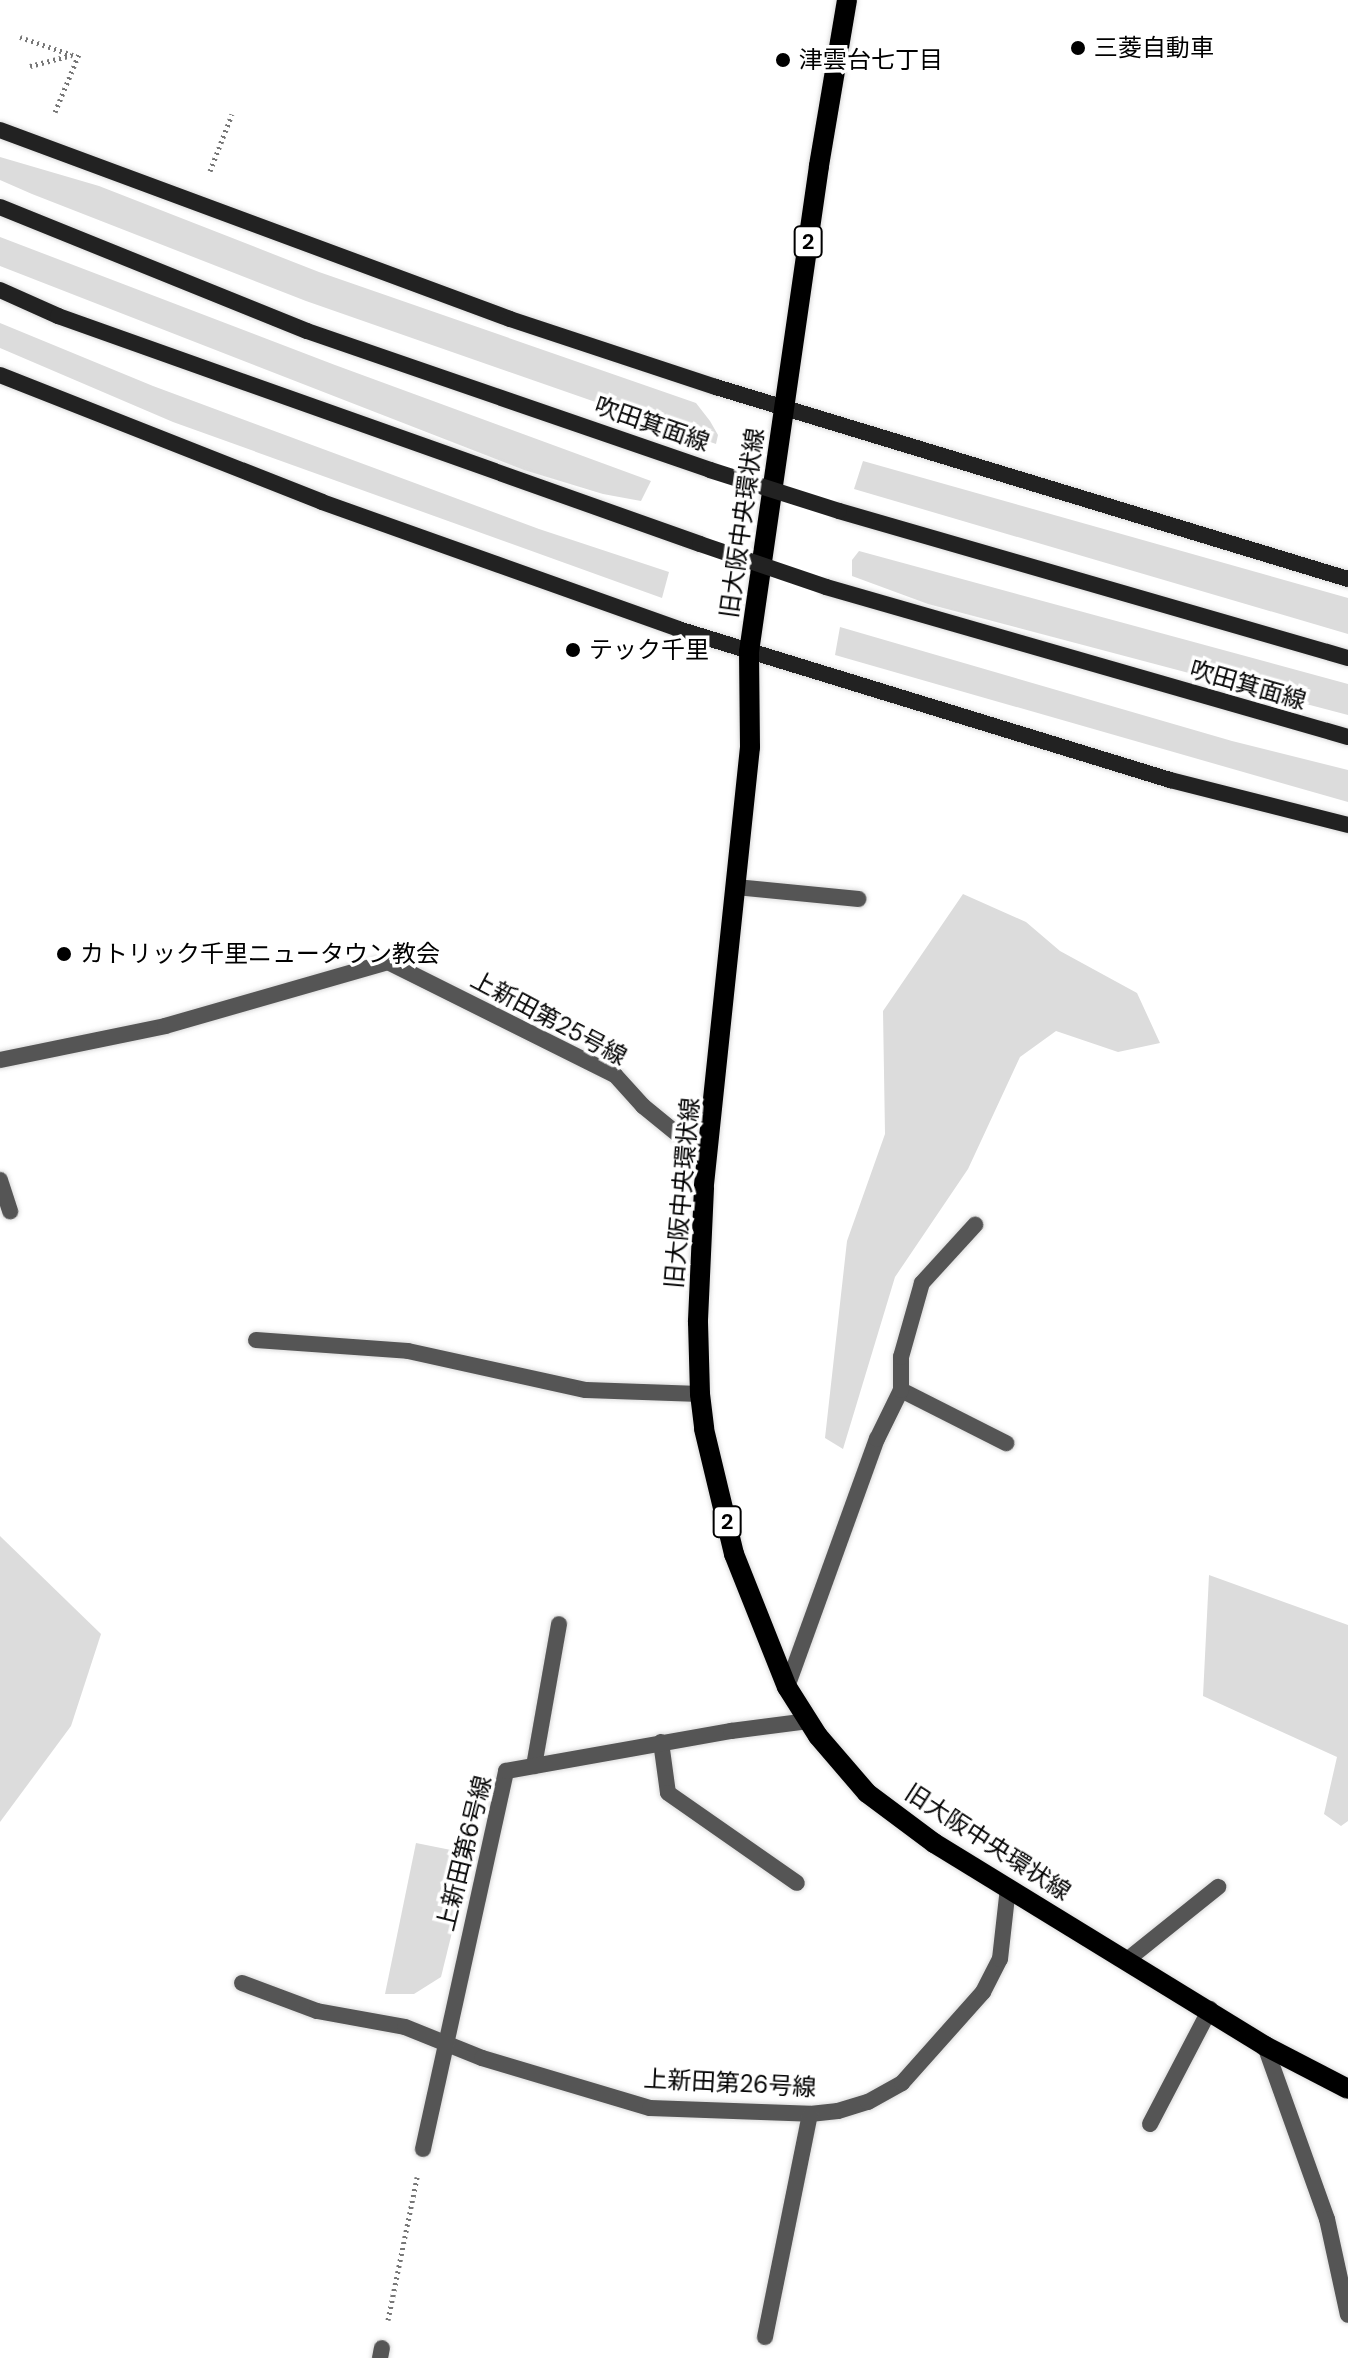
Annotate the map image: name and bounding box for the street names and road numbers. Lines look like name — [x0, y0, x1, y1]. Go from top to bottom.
road number: 2 — [792, 224, 824, 260]
street label: 吹田箕面線 — [591, 391, 713, 457]
street label: 旧大阪中央環状線 — [714, 426, 770, 620]
street label: 吹田箕面線 — [1186, 655, 1310, 715]
street label: 上新田第25号線 — [466, 965, 632, 1071]
street label: 旧大阪中央環状線 — [659, 1096, 705, 1290]
road number: 2 — [711, 1504, 743, 1540]
street label: 上新田第6号線 — [431, 1772, 497, 1934]
street label: 旧大阪中央環状線 — [900, 1778, 1076, 1906]
street label: 上新田第26号線 — [643, 2064, 817, 2102]

